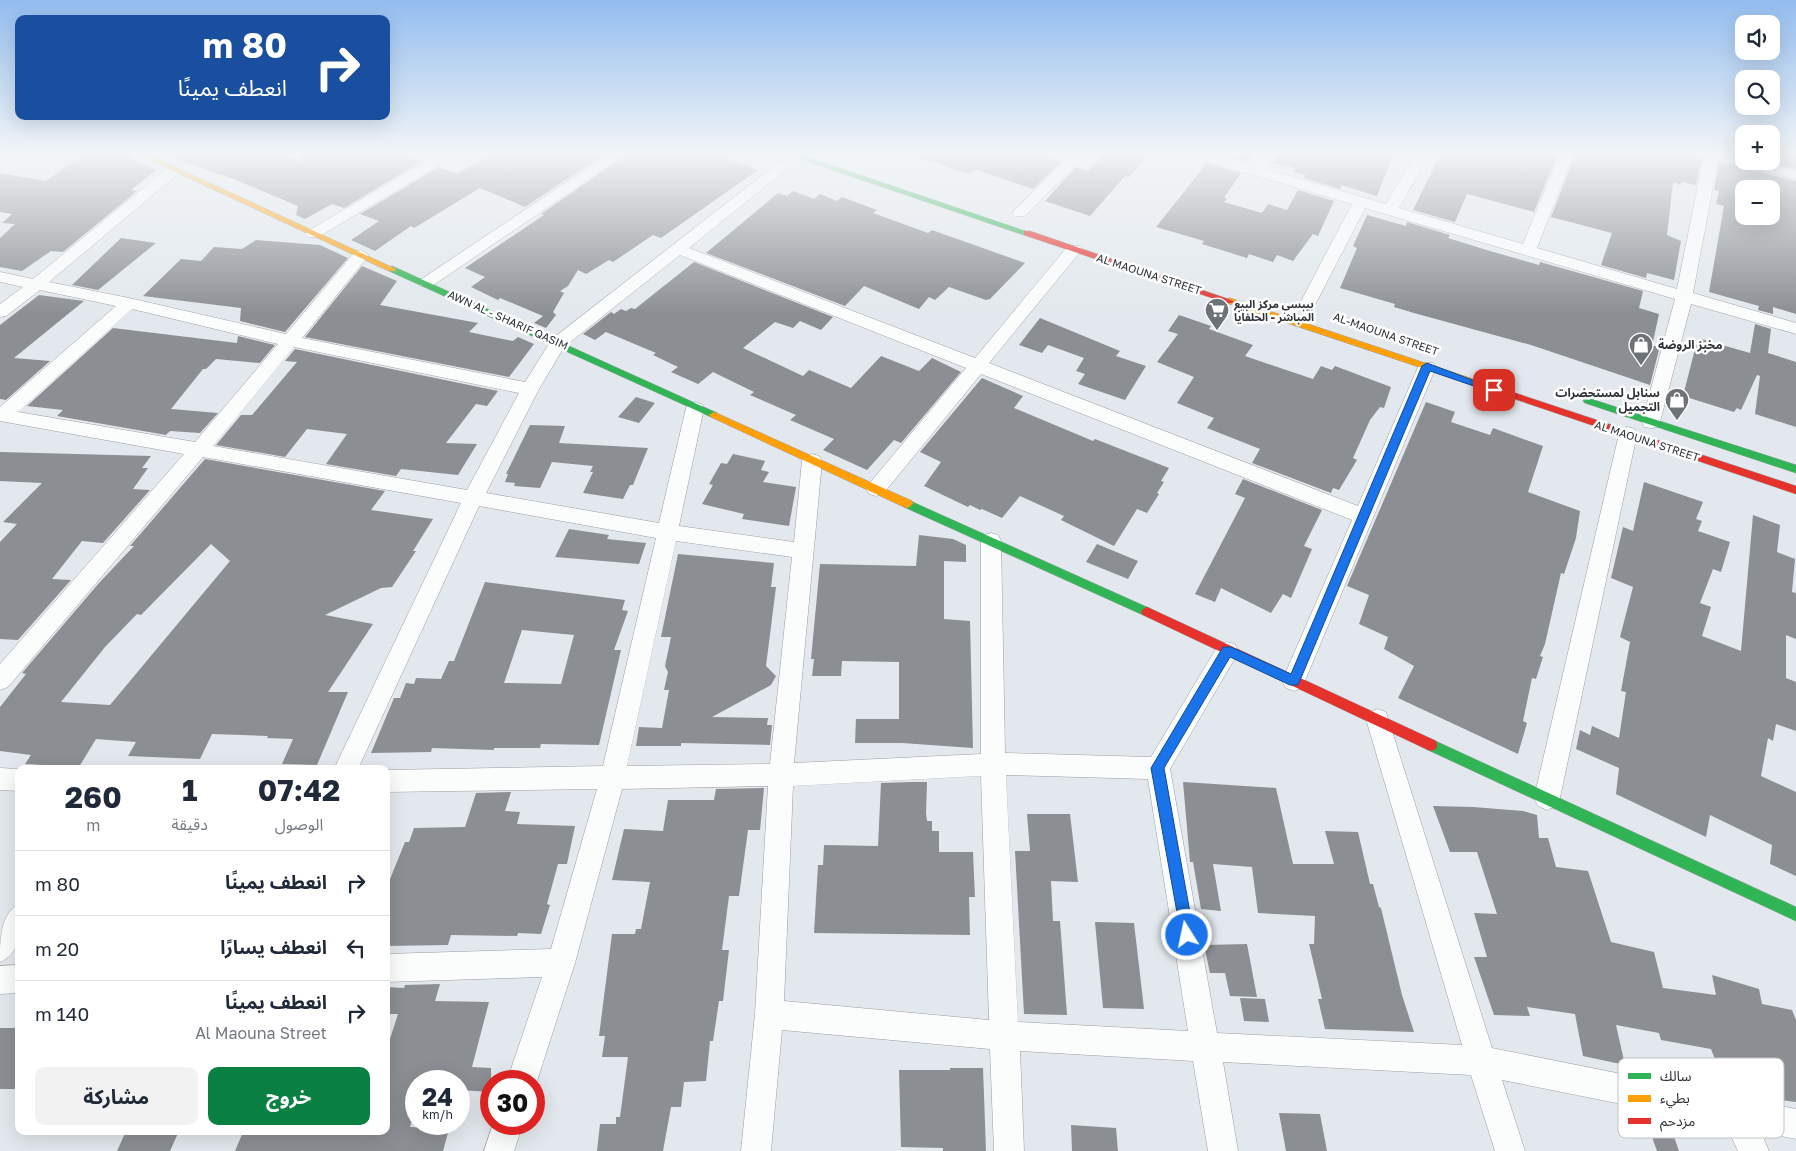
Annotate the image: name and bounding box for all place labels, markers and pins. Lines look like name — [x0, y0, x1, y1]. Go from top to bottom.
supermarket icon: بيبسي مركز البيع المباشر - الحلفايا — [1204, 297, 1230, 331]
place label: بيبسي مركز البيع المباشر - الحلفايا — [1234, 297, 1314, 324]
shop icon: مخبز الروضة — [1628, 332, 1654, 366]
place label: مخبز الروضة — [1658, 337, 1722, 352]
pin — [1473, 369, 1515, 411]
place label: سنابل لمستحضرات التجميل — [1555, 385, 1660, 414]
shop icon: سنابل لمستحضرات التجميل — [1664, 387, 1690, 421]

